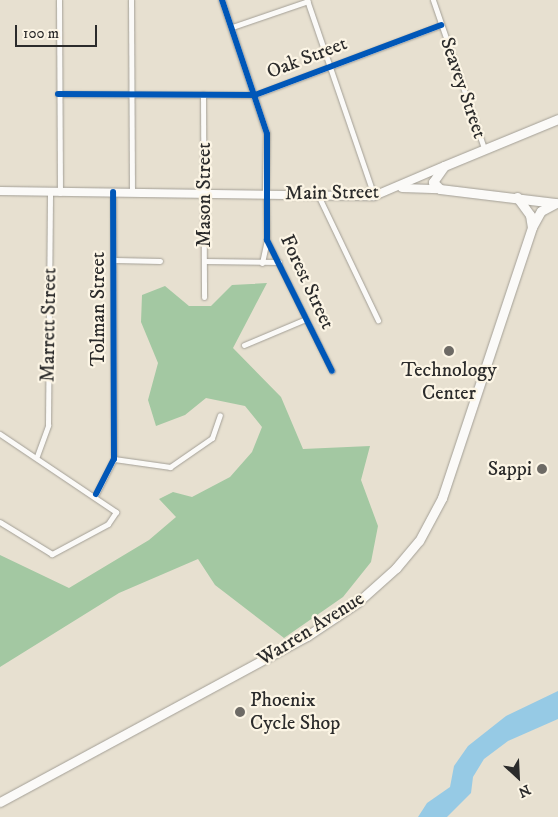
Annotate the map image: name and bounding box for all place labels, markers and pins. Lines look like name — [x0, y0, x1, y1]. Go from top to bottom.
marker: Technology Center — [443, 345, 455, 357]
place label: Technology Center — [401, 359, 497, 406]
place label: Sappi — [488, 457, 532, 481]
marker: Sappi — [536, 463, 548, 475]
place label: Phoenix Cycle Shop — [250, 688, 340, 735]
marker: Phoenix Cycle Shop — [234, 706, 246, 718]

